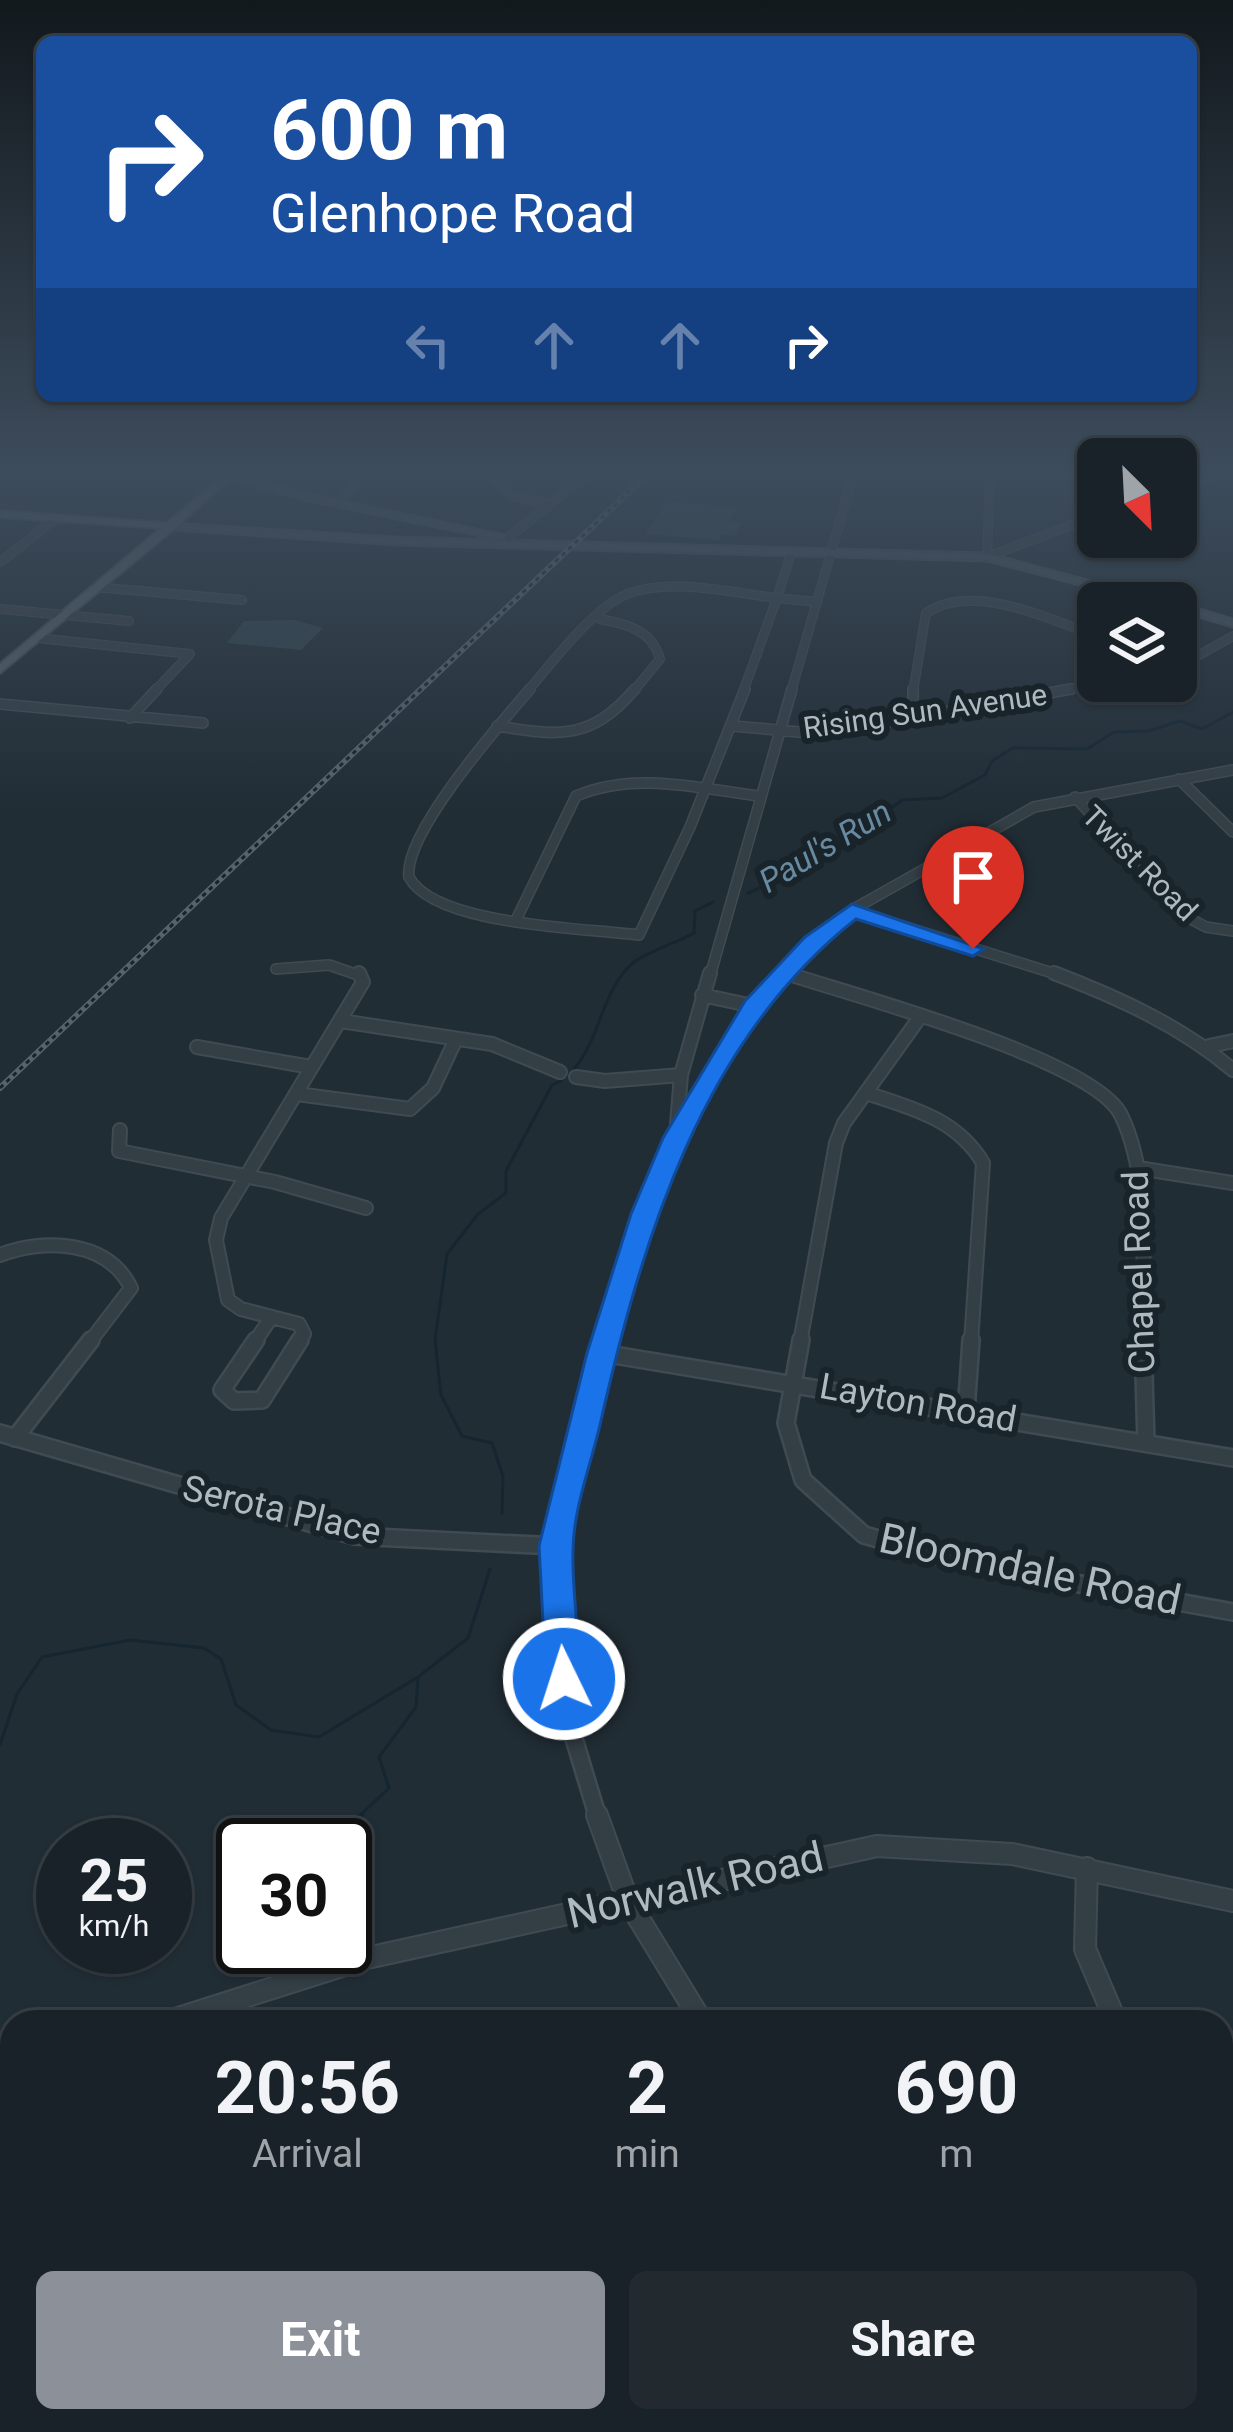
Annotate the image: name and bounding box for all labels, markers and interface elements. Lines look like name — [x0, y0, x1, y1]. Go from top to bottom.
text: 600 m — [270, 81, 508, 180]
icon: right — [72, 84, 228, 240]
text: Glenhope Road — [270, 182, 635, 245]
icon: left — [395, 312, 461, 378]
icon: ahead — [521, 312, 587, 378]
icon: ahead — [647, 312, 713, 378]
icon: right — [773, 312, 839, 378]
north arrow — [1077, 438, 1197, 558]
map controls — [1077, 438, 1197, 702]
button: layers — [1077, 582, 1197, 702]
street label: Rising Sun Avenue — [801, 677, 1049, 745]
water label: Paul's Run — [752, 791, 898, 901]
street label: Twist Road — [1075, 798, 1205, 928]
pin — [922, 826, 1024, 949]
icon: arrive — [940, 844, 1006, 910]
street label: Chapel Road — [1114, 1170, 1164, 1374]
street label: Layton Road — [816, 1365, 1020, 1441]
street label: Serota Place — [179, 1467, 385, 1553]
street label: Bloomdale Road — [875, 1513, 1185, 1625]
position arrow — [501, 1616, 627, 1742]
speed limit sign: 30 — [216, 1818, 372, 1974]
street label: Norwalk Road — [562, 1832, 828, 1938]
text: 25 — [80, 1845, 148, 1916]
text: km/h — [79, 1908, 149, 1943]
text: 20:56 — [215, 2046, 400, 2131]
text: 2 — [627, 2046, 668, 2131]
text: 690 — [894, 2046, 1018, 2131]
text: Arrival — [252, 2131, 363, 2177]
text: min — [615, 2131, 680, 2177]
text: m — [939, 2131, 974, 2177]
button: Exit — [36, 2271, 605, 2409]
button: Share — [629, 2271, 1197, 2409]

